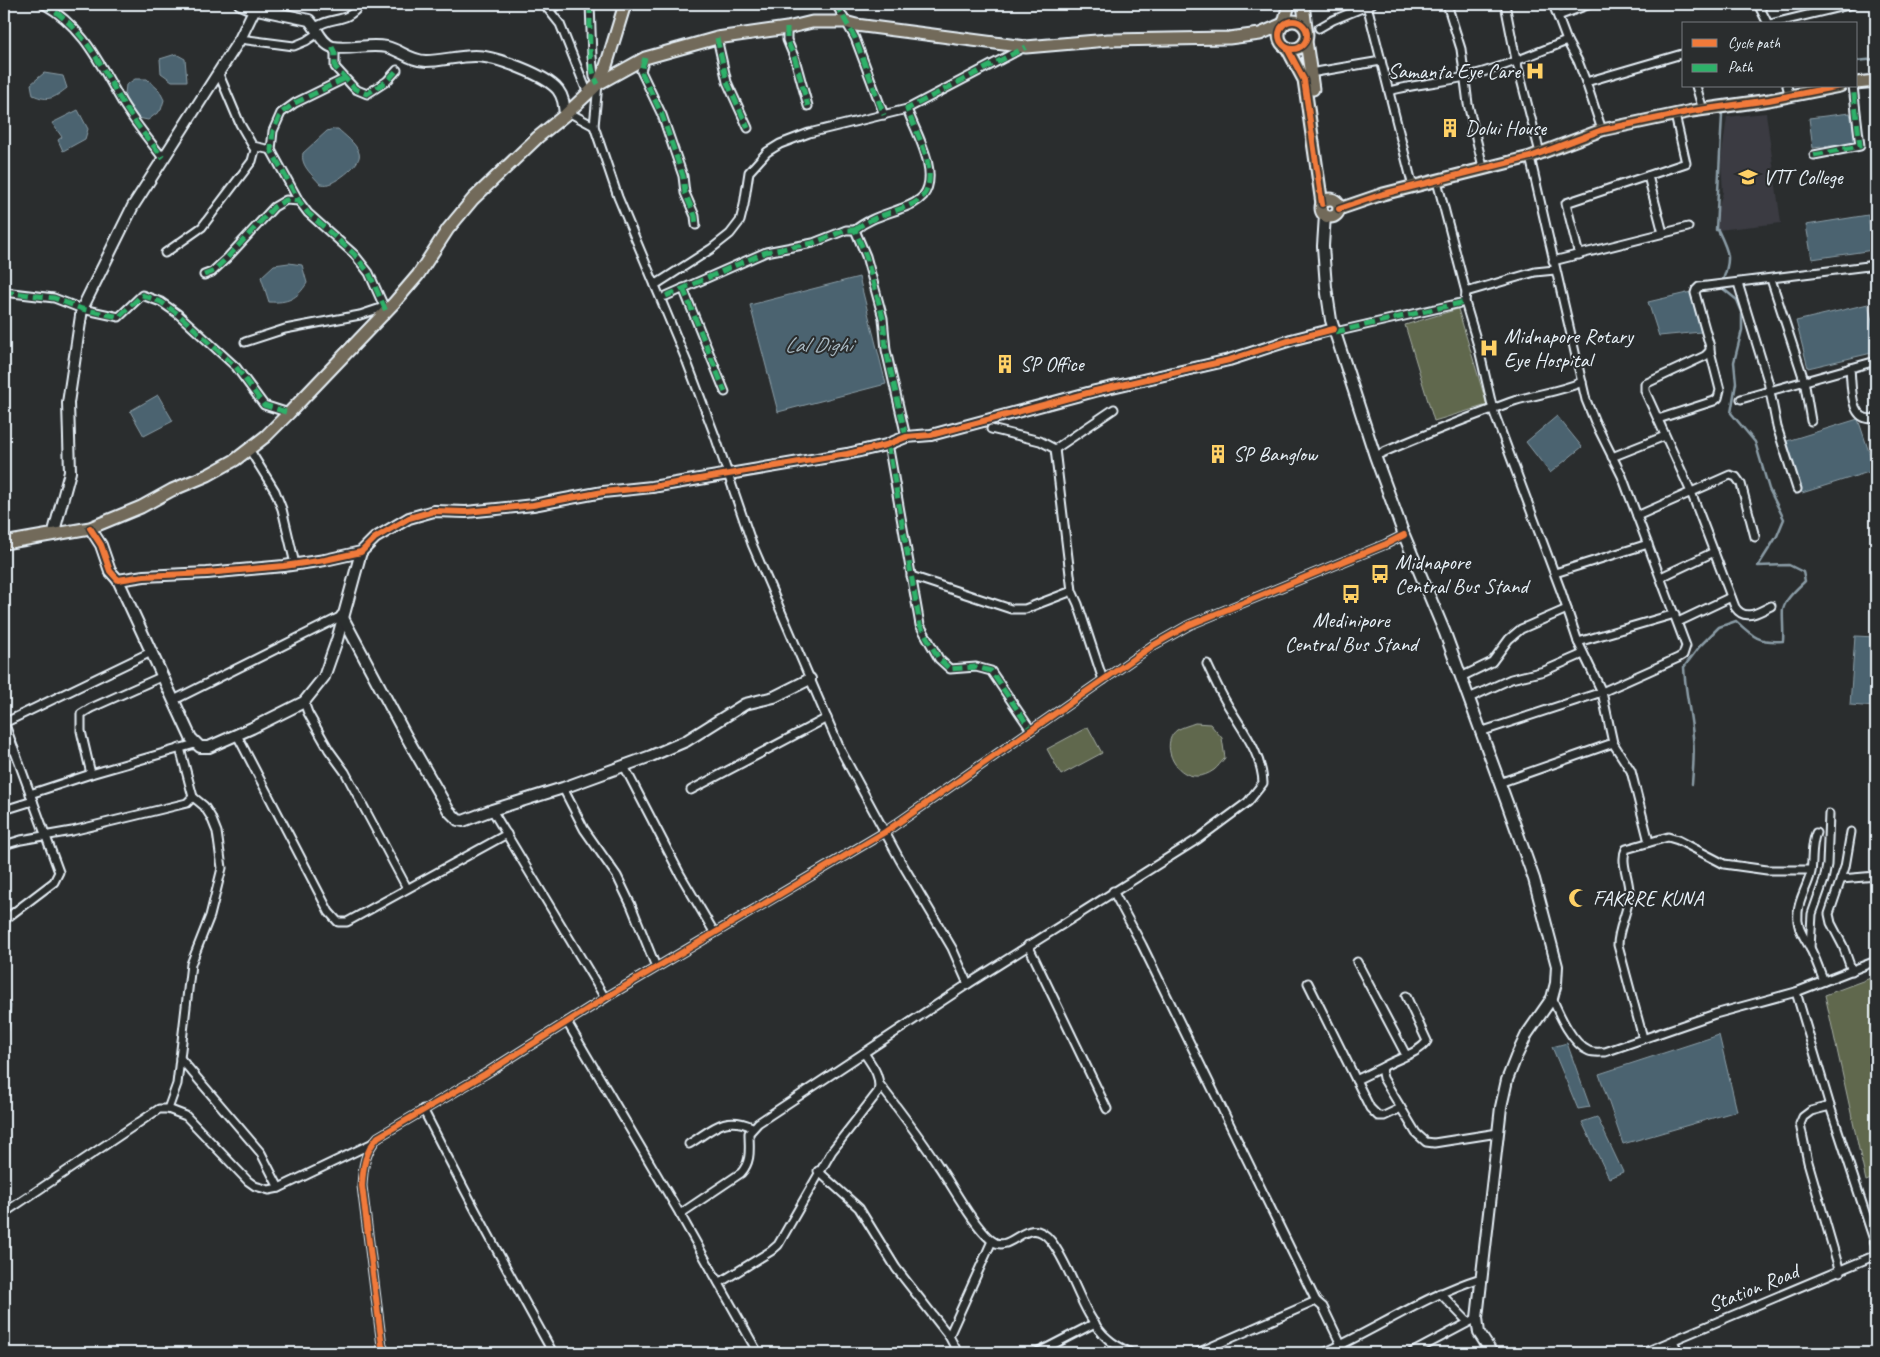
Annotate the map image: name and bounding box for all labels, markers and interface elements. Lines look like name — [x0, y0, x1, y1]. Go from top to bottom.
legend — [1682, 22, 1858, 88]
text: Cycle path — [1728, 34, 1780, 53]
place label: Samanta Eye Care — [1388, 58, 1521, 84]
text: Path — [1728, 58, 1754, 77]
hospital icon: Samanta Eye Care — [1524, 60, 1546, 82]
place label: Dolui House — [1465, 115, 1547, 141]
building icon: Dolui House — [1439, 117, 1461, 139]
place label: VTT College — [1763, 164, 1844, 190]
school or university icon: VTT College — [1737, 166, 1759, 188]
place label: Midnapore Rotary Eye Hospital — [1504, 323, 1635, 373]
water label: Lal Dighi — [785, 331, 857, 359]
hospital icon: Midnapore Rotary Eye Hospital — [1478, 337, 1500, 359]
place label: SP Office — [1020, 351, 1086, 377]
building icon: SP Office — [994, 353, 1016, 375]
place label: SP Banglow — [1233, 441, 1319, 467]
building icon: SP Banglow — [1207, 443, 1229, 465]
place label: Midnapore Central Bus Stand — [1395, 549, 1531, 599]
bus stop icon: Midnapore Central Bus Stand — [1369, 563, 1391, 585]
bus stop icon: Medinipore Central Bus Stand — [1340, 583, 1362, 605]
place label: Medinipore Central Bus Stand — [1285, 607, 1421, 657]
place label: FAKRRE KUNA — [1593, 885, 1705, 911]
mosque icon: FAKRRE KUNA — [1567, 887, 1589, 909]
street label: Station Road — [1704, 1257, 1805, 1318]

